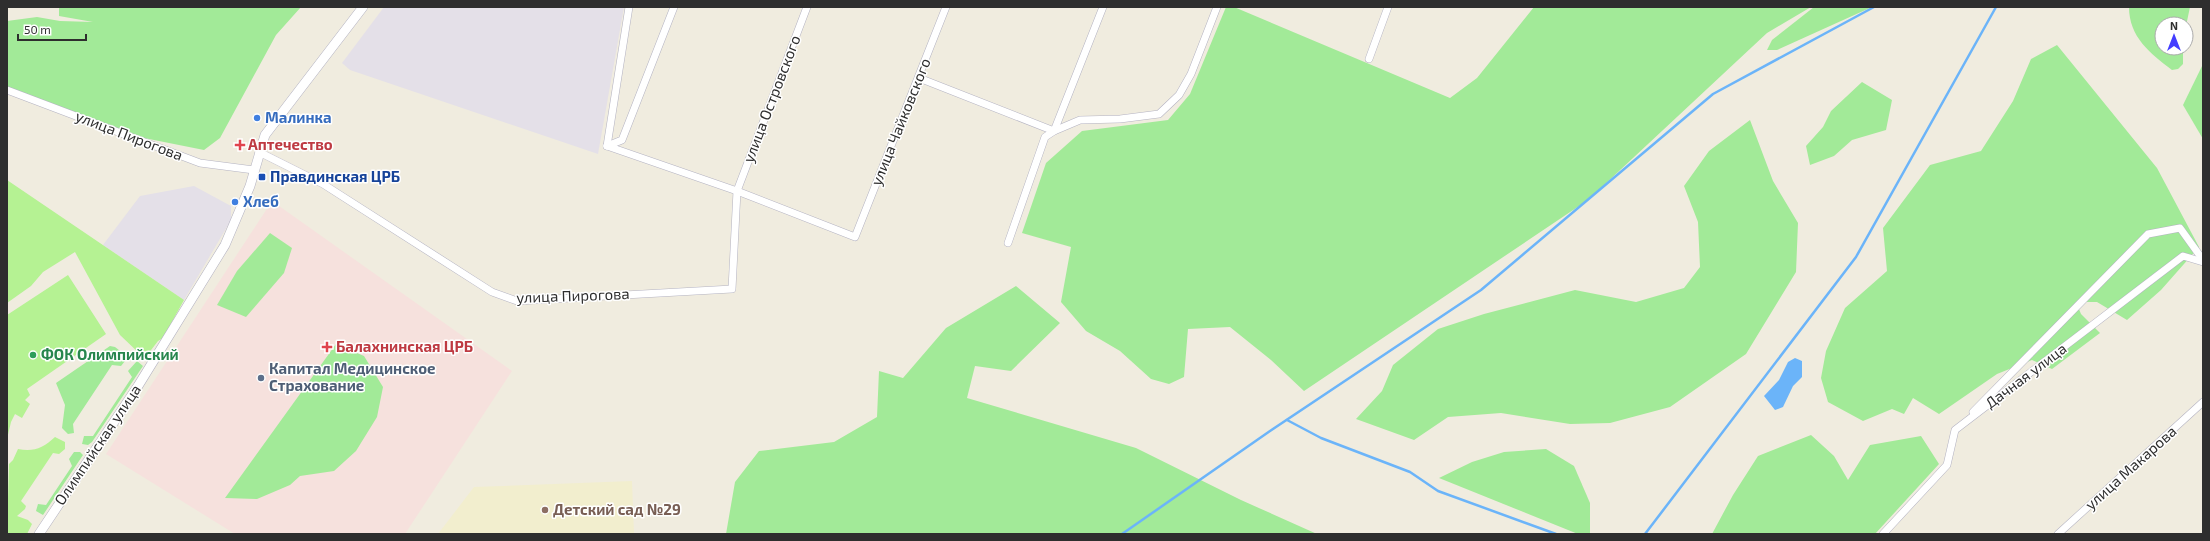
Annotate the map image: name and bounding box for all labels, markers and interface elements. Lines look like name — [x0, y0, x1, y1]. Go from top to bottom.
scale bar — [18, 16, 86, 42]
north arrow — [2154, 16, 2194, 56]
text: N — [2170, 19, 2178, 32]
text: 50 m — [24, 22, 51, 36]
street label: улица Островского — [739, 32, 805, 165]
street label: улица Чайковского — [866, 55, 935, 188]
street label: улица Пирогова — [73, 106, 185, 165]
place label: Малинка — [265, 108, 332, 126]
marker: Малинка — [252, 113, 262, 123]
place label: Аптечество — [248, 135, 333, 153]
marker: Аптечество — [235, 140, 245, 150]
place label: Правдинская ЦРБ — [270, 167, 400, 185]
marker: Правдинская ЦРБ — [257, 172, 267, 182]
place label: Хлеб — [243, 192, 279, 210]
marker: Хлеб — [230, 197, 240, 207]
street label: улица Пирогова — [516, 284, 630, 307]
place label: Балахнинская ЦРБ — [336, 337, 473, 355]
street label: Дачная улица — [1981, 339, 2070, 412]
marker: Балахнинская ЦРБ — [321, 341, 333, 353]
place label: ФОК Олимпийский — [41, 345, 179, 363]
marker: ФОК Олимпийский — [28, 350, 38, 360]
place label: Капитал Медицинское Страхование — [269, 359, 436, 394]
marker: Капитал Медицинское Страхование — [256, 373, 266, 383]
street label: Олимпийская улица — [50, 381, 145, 509]
street label: улица Макарова — [2081, 421, 2180, 514]
place label: Детский сад №29 — [553, 500, 681, 518]
marker: Детский сад №29 — [540, 505, 550, 515]

